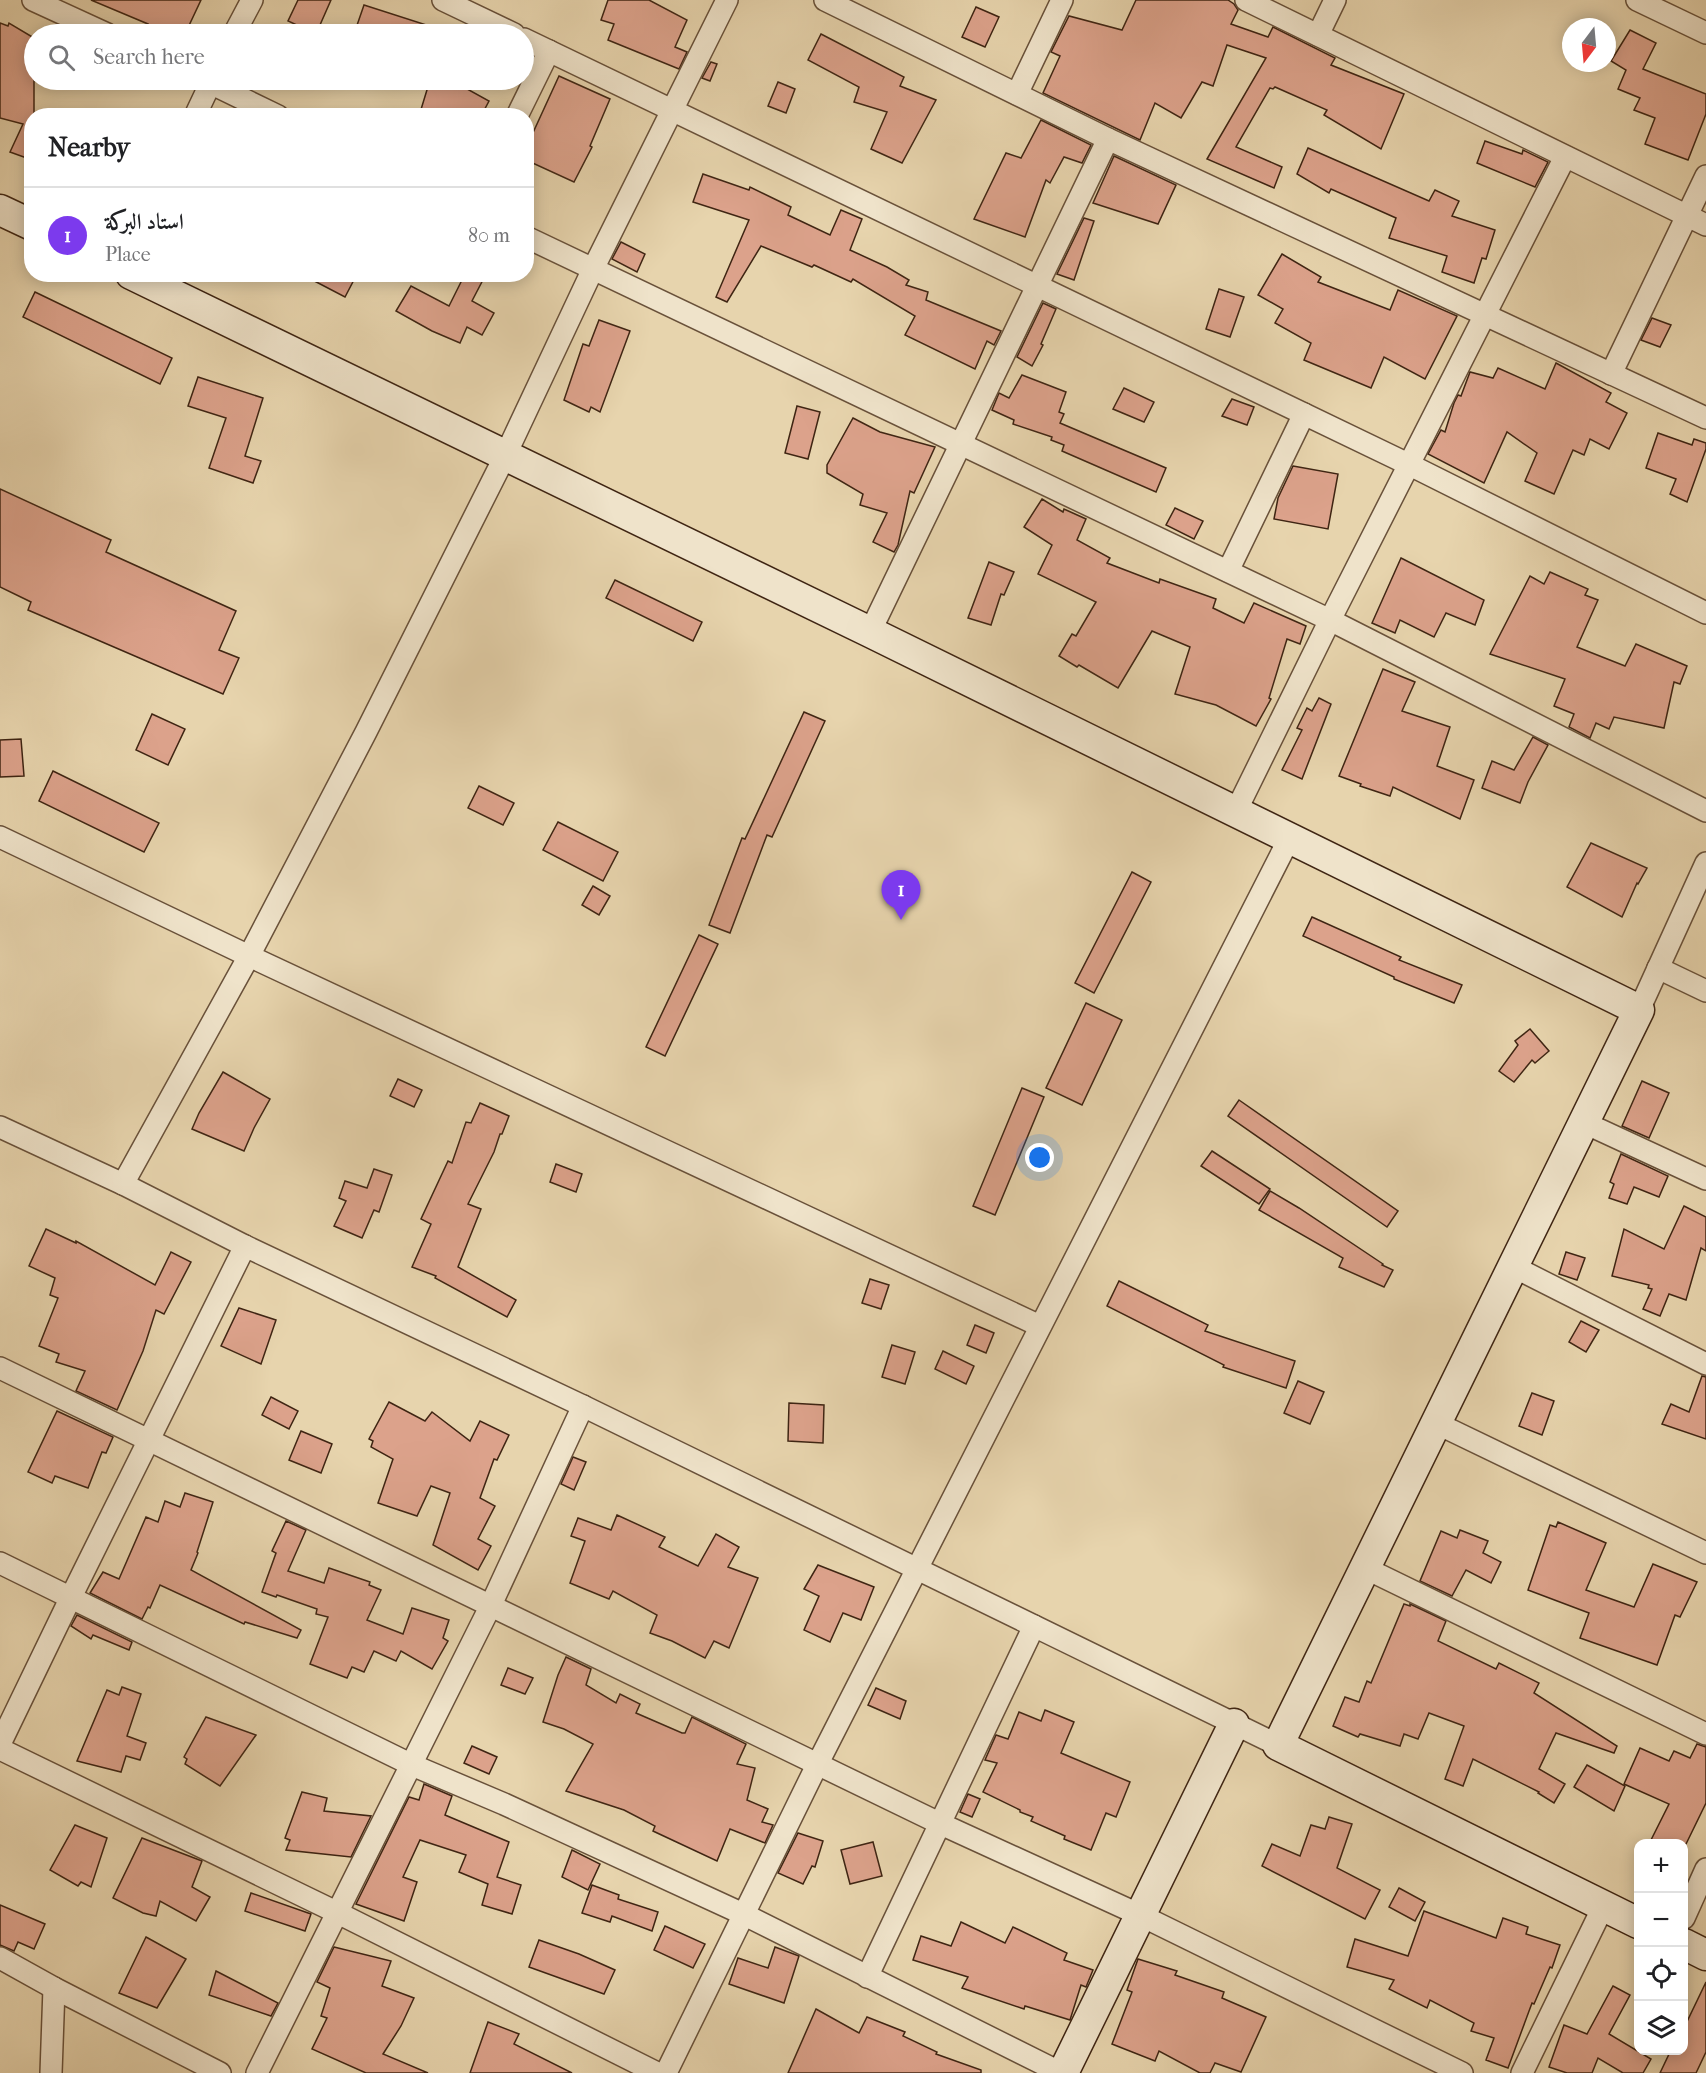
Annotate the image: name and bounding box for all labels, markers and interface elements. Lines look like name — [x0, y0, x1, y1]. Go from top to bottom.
north arrow — [1562, 18, 1616, 72]
search box — [24, 24, 534, 90]
icon: search — [45, 41, 78, 74]
text: Search here — [93, 44, 205, 70]
text: Nearby — [48, 132, 130, 163]
text: استاد البركة — [105, 209, 184, 235]
text: 1 — [64, 224, 71, 247]
text: 80 m — [468, 224, 510, 247]
text: Place — [105, 243, 151, 266]
pin: 1 — [882, 870, 920, 920]
your location — [1025, 1143, 1054, 1172]
map controls — [1634, 1839, 1688, 2055]
button: + — [1634, 1839, 1688, 1893]
button: − — [1634, 1893, 1688, 1947]
button: locate — [1634, 1947, 1688, 2001]
button: layers — [1634, 2001, 1688, 2055]

